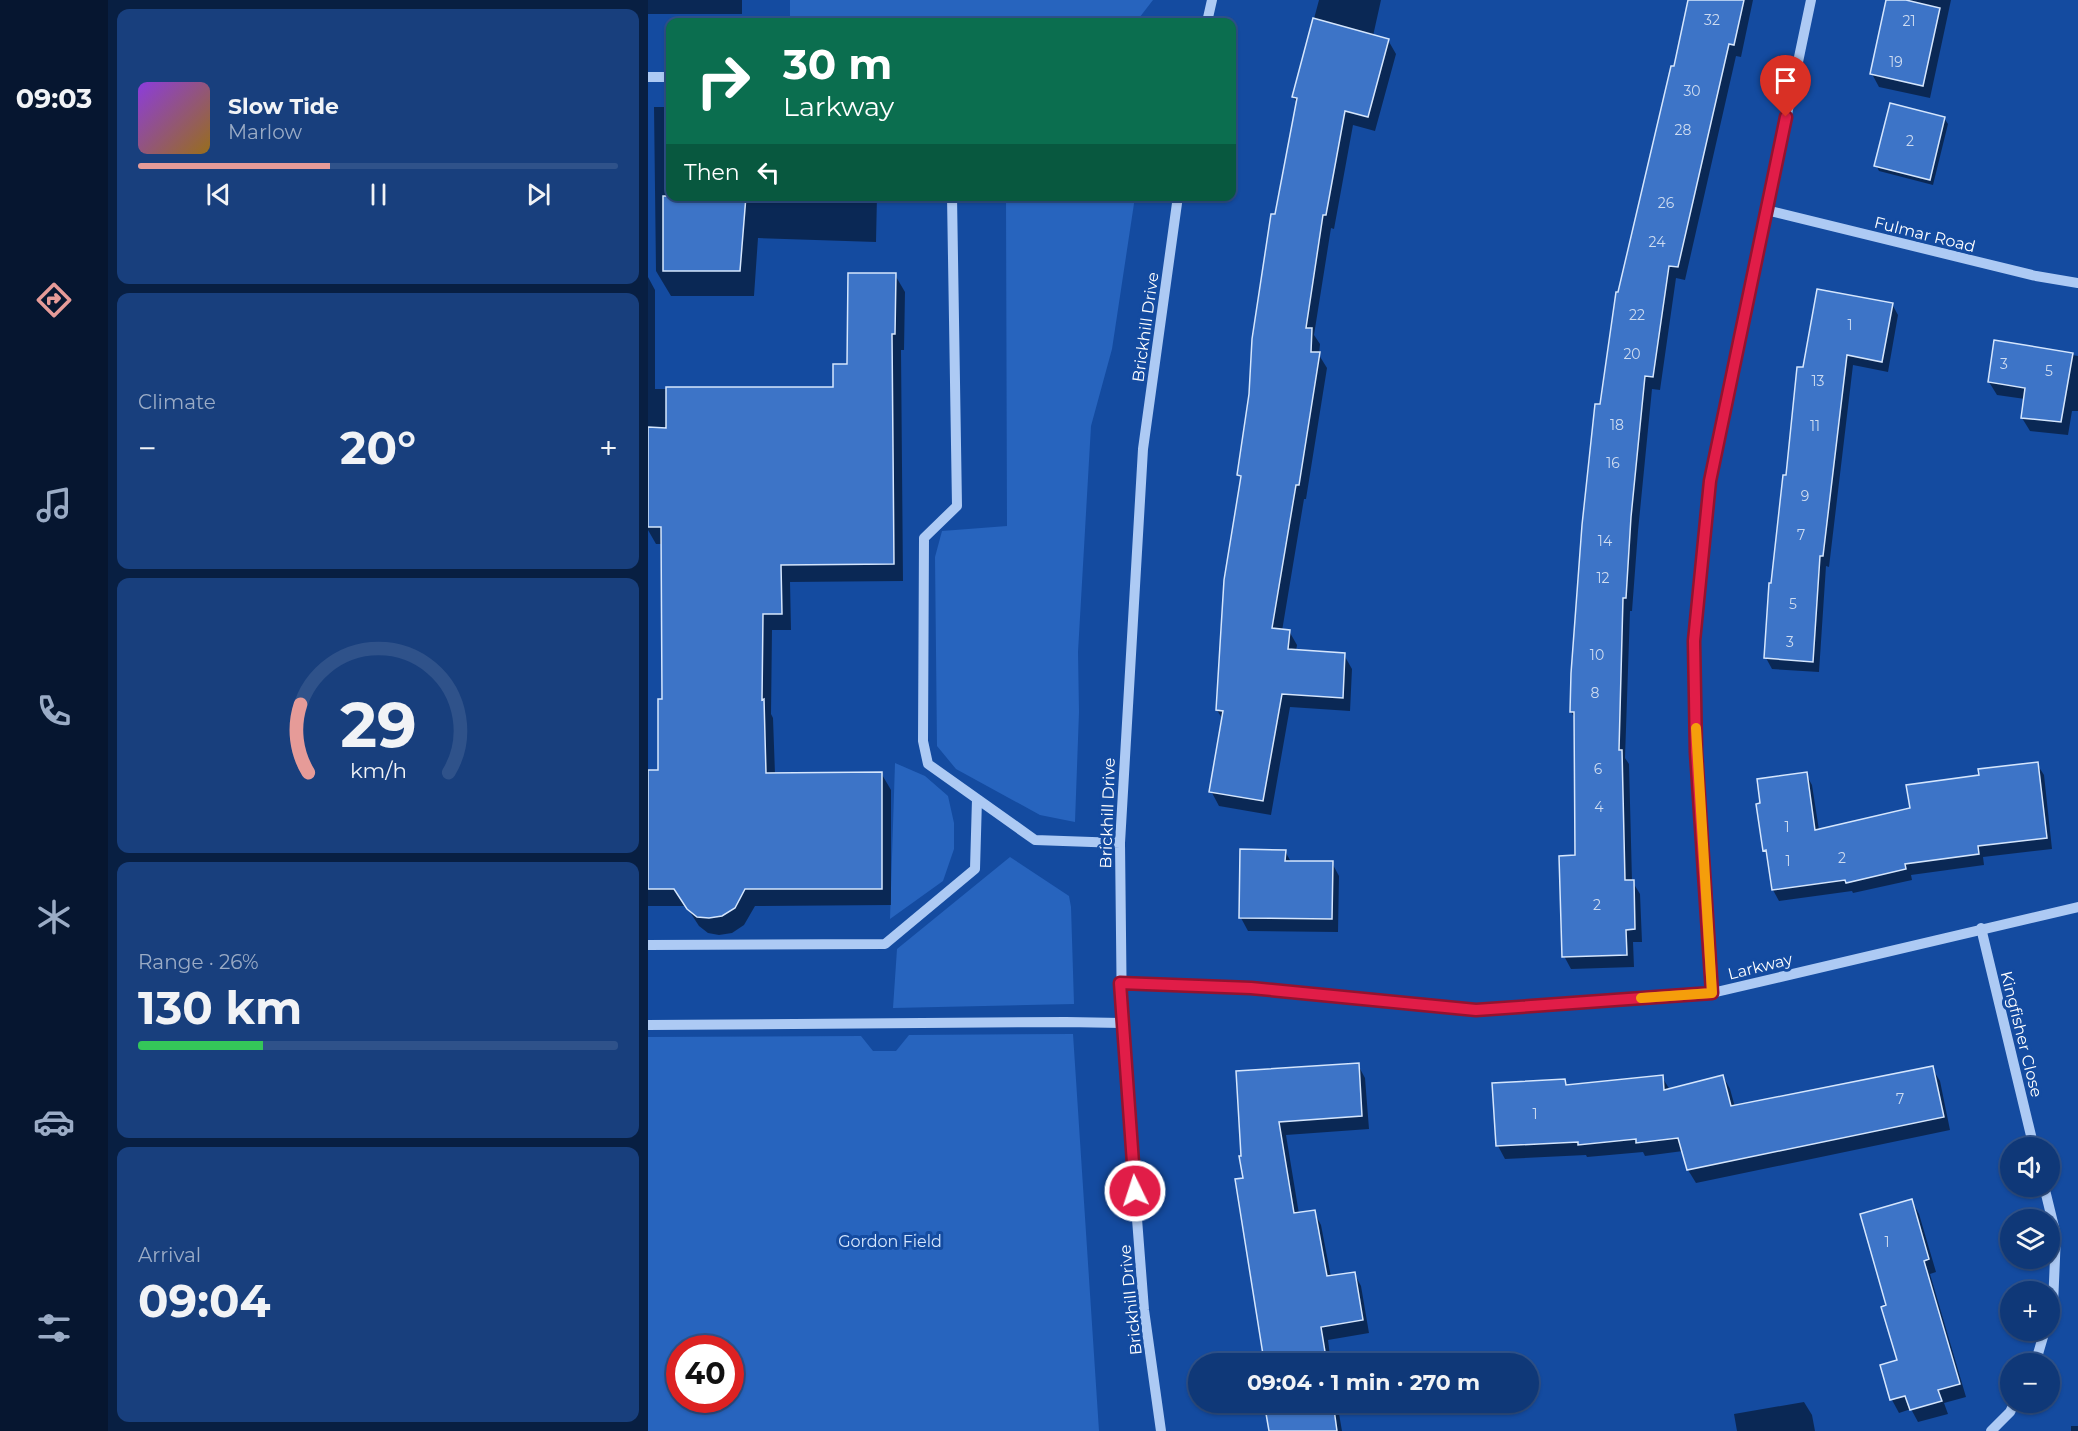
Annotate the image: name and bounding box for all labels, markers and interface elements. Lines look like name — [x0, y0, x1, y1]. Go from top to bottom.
house number: 32 — [1704, 11, 1720, 29]
house number: 21 — [1902, 12, 1916, 30]
text: 30 m — [783, 38, 892, 90]
icon: right — [684, 42, 762, 120]
house number: 19 — [1889, 53, 1903, 71]
pin — [1760, 55, 1811, 117]
icon: arrive — [1769, 64, 1802, 97]
text: 09:03 — [16, 82, 92, 115]
house number: 30 — [1683, 82, 1701, 100]
text: Larkway — [783, 90, 894, 123]
text: Slow Tide — [228, 93, 339, 120]
text: Marlow — [228, 120, 302, 144]
house number: 28 — [1675, 121, 1692, 139]
house number: 2 — [1906, 132, 1914, 150]
icon: left — [752, 156, 785, 189]
text: Then — [684, 159, 740, 186]
icon: previous — [202, 178, 235, 211]
icon: pause — [362, 178, 395, 211]
icon: next — [522, 178, 555, 211]
house number: 26 — [1658, 194, 1675, 212]
street label: Fulmar Road — [1872, 213, 1978, 256]
house number: 24 — [1649, 233, 1666, 251]
street label: Brickhill Drive — [1128, 271, 1163, 383]
icon: directions — [33, 279, 75, 321]
house number: 22 — [1629, 306, 1645, 324]
house number: 1 — [1847, 316, 1853, 334]
house number: 20 — [1623, 345, 1641, 363]
house number: 3 — [2000, 355, 2008, 373]
house number: 5 — [2045, 362, 2053, 380]
house number: 13 — [1812, 372, 1825, 390]
text: Climate — [138, 390, 216, 414]
house number: 18 — [1610, 416, 1624, 434]
house number: 11 — [1810, 417, 1820, 435]
text: 20° — [340, 420, 416, 475]
text: − — [138, 428, 157, 468]
text: + — [599, 428, 618, 468]
house number: 16 — [1606, 454, 1620, 472]
icon: music — [33, 484, 75, 526]
house number: 9 — [1801, 487, 1809, 505]
house number: 7 — [1797, 526, 1805, 544]
house number: 14 — [1598, 532, 1613, 550]
house number: 12 — [1596, 569, 1610, 587]
house number: 5 — [1789, 595, 1797, 613]
house number: 3 — [1786, 633, 1794, 651]
house number: 10 — [1590, 646, 1604, 664]
house number: 8 — [1591, 684, 1600, 702]
text: 29 — [340, 687, 416, 763]
icon: phone — [33, 690, 75, 732]
text: km/h — [349, 757, 407, 783]
street label: Brickhill Drive — [1096, 757, 1119, 869]
house number: 6 — [1594, 760, 1603, 778]
house number: 4 — [1594, 798, 1604, 816]
house number: 1 — [1784, 818, 1790, 836]
house number: 2 — [1838, 849, 1846, 867]
house number: 1 — [1785, 852, 1791, 870]
icon: climate — [33, 896, 75, 938]
house number: 2 — [1593, 896, 1601, 914]
street label: Larkway — [1726, 949, 1795, 984]
text: Range · 26% — [138, 950, 259, 974]
street label: Kingfisher Close — [1997, 969, 2046, 1099]
text: 130 km — [138, 980, 302, 1035]
house number: 7 — [1896, 1090, 1904, 1108]
icon: car — [33, 1101, 75, 1143]
house number: 1 — [1532, 1105, 1538, 1123]
map controls — [2000, 1137, 2060, 1413]
button: sound — [2000, 1137, 2060, 1197]
position arrow — [1103, 1159, 1167, 1223]
button: layers — [2000, 1209, 2060, 1269]
park label: Gordon Field — [838, 1232, 942, 1251]
house number: 1 — [1884, 1233, 1890, 1251]
text: Arrival — [138, 1243, 201, 1267]
street label: Brickhill Drive — [1115, 1244, 1146, 1356]
text: 09:04 — [138, 1273, 271, 1328]
button: + — [2000, 1281, 2060, 1341]
icon: filters — [33, 1307, 75, 1349]
speed limit sign: 40 — [666, 1335, 744, 1413]
button: − — [2000, 1353, 2060, 1413]
text: 09:04 · 1 min · 270 m — [1247, 1369, 1480, 1396]

